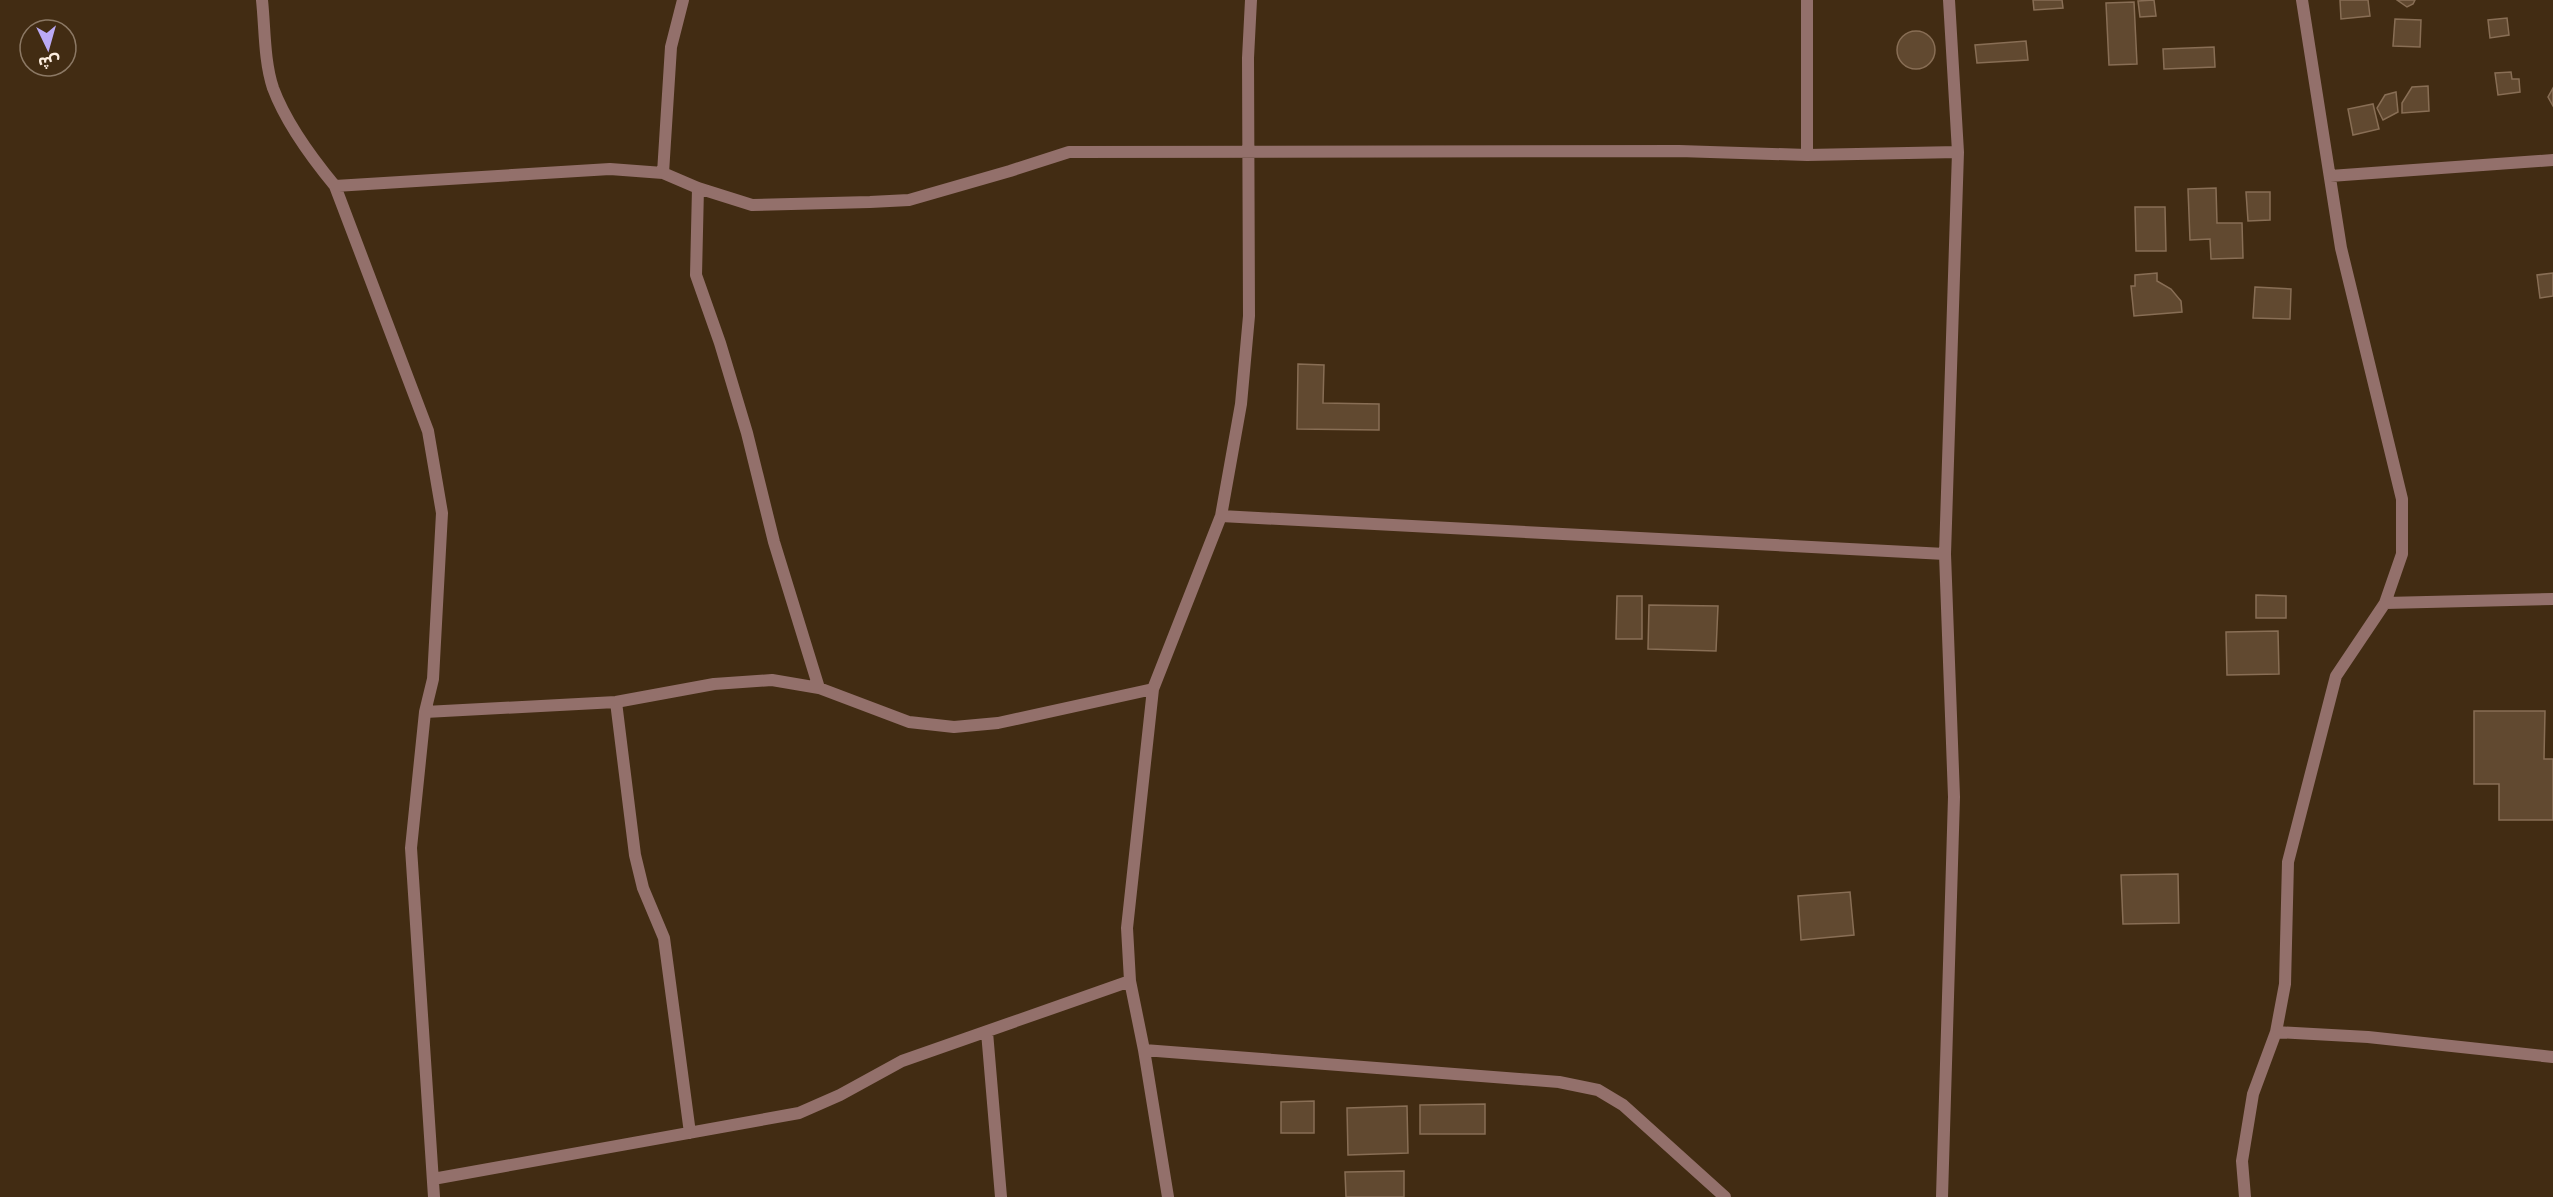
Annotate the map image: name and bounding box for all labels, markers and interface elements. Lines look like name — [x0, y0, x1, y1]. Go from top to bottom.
north arrow — [18, 18, 78, 78]
text: ش — [37, 52, 61, 75]

